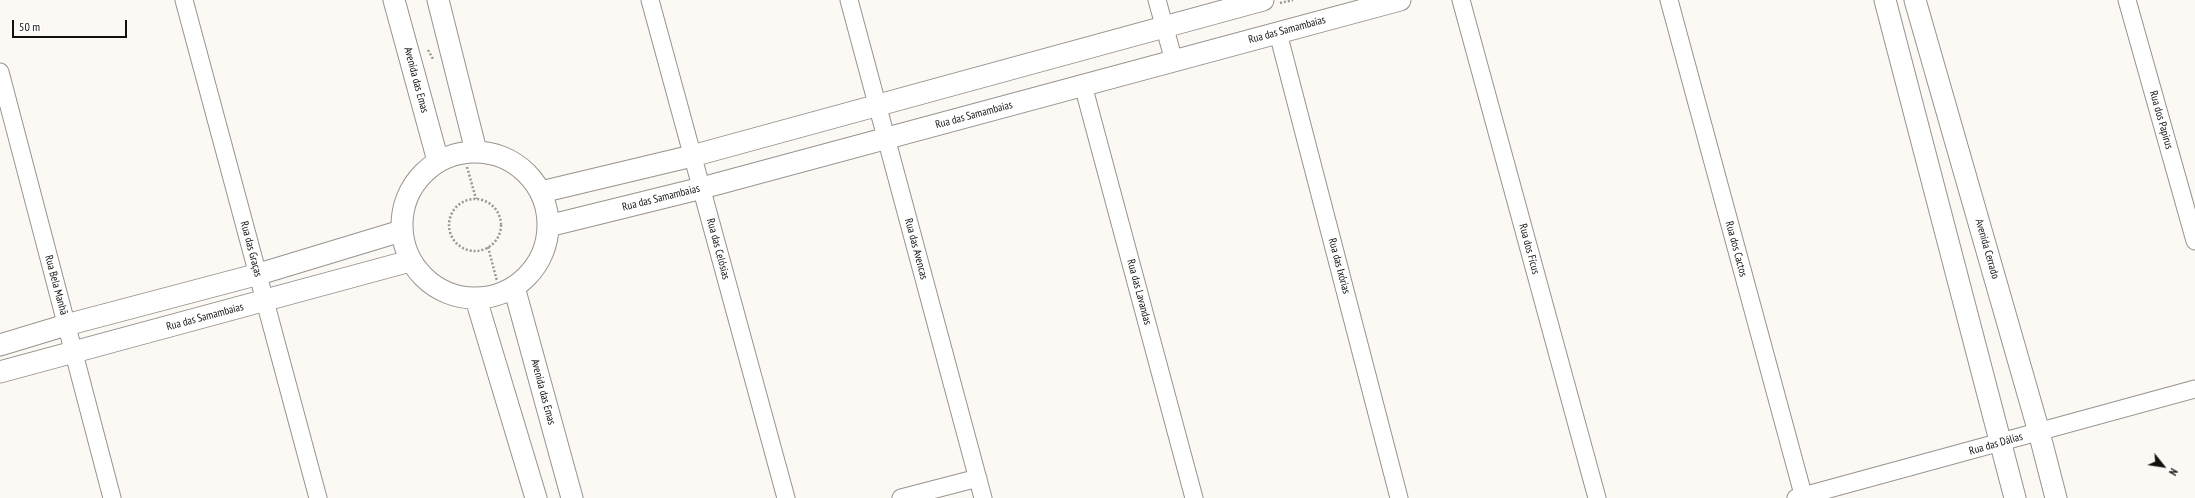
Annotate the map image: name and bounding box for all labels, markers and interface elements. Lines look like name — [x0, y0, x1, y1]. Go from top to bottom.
scale bar — [14, 12, 129, 38]
street label: Rua das Samambaias — [1247, 13, 1327, 47]
text: 50 m — [19, 19, 40, 34]
street label: Avenida das Emas — [401, 46, 431, 114]
street label: Rua dos Papirus — [2146, 89, 2176, 151]
street label: Rua das Samambaias — [934, 98, 1014, 132]
street label: Rua das Samambaias — [621, 182, 701, 214]
street label: Rua das Celósias — [703, 217, 733, 281]
street label: Rua das Avencas — [902, 217, 930, 281]
street label: Avenida Cerrado — [1972, 218, 2002, 280]
street label: Rua das Graças — [237, 220, 265, 278]
street label: Rua dos Cactos — [1722, 220, 1750, 278]
street label: Rua dos Fícus — [1516, 222, 1542, 276]
street label: Rua das Ixórias — [1325, 237, 1353, 295]
street label: Rua Bela Manhã — [42, 254, 70, 316]
street label: Rua das Lavandas — [1124, 258, 1154, 326]
street label: Rua das Samambaias — [165, 300, 245, 334]
street label: Avenida das Emas — [528, 358, 558, 426]
street label: Rua das Dálias — [1968, 430, 2024, 458]
north arrow — [2143, 446, 2183, 486]
text: N — [2166, 466, 2181, 478]

